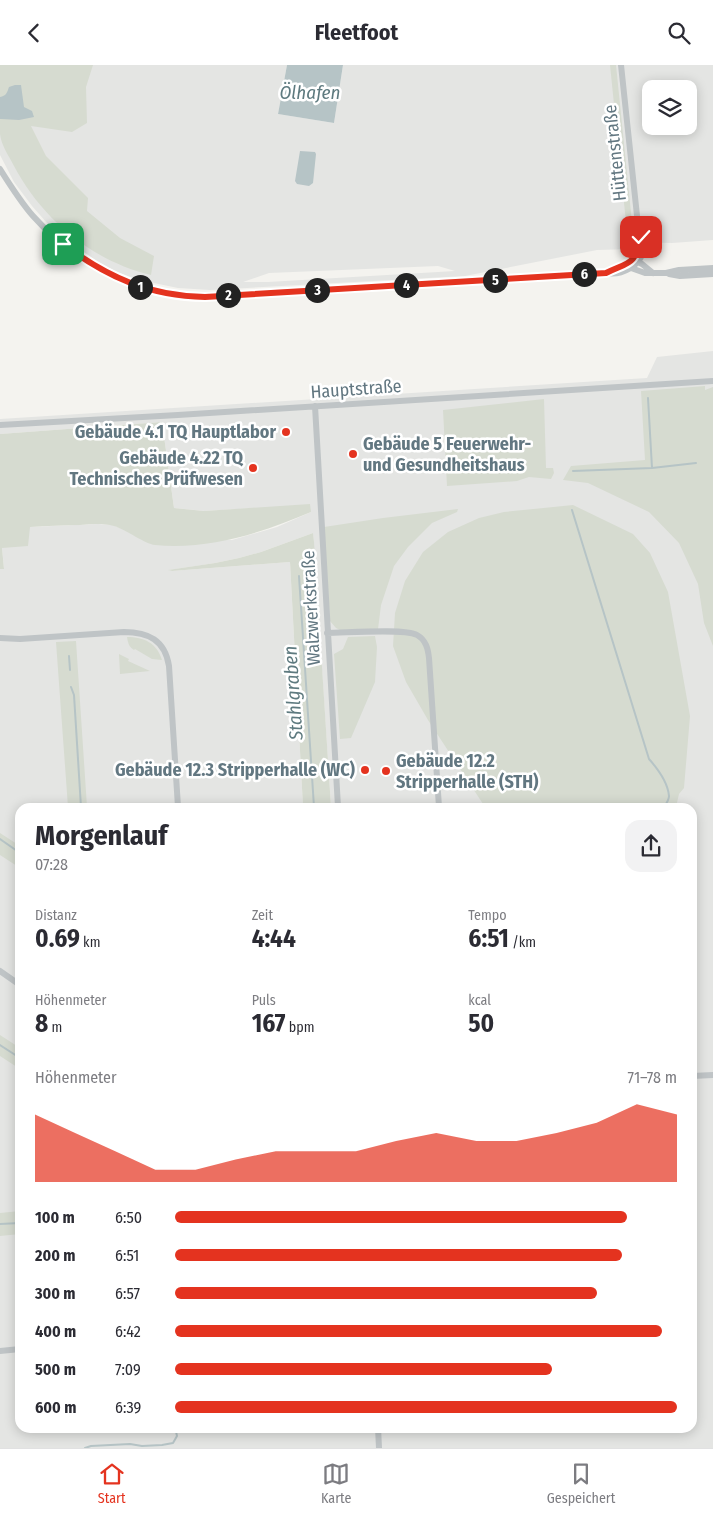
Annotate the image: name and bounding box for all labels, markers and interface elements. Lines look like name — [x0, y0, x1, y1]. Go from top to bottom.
icon: back — [20, 19, 48, 47]
text: Fleetfoot — [315, 19, 398, 46]
icon: search — [665, 19, 693, 47]
map controls — [642, 80, 697, 135]
button: layers — [642, 80, 697, 135]
water label: Ölhafen — [280, 81, 340, 104]
street label: Hüttenstraße — [599, 104, 631, 202]
pin — [620, 216, 662, 258]
pin — [42, 223, 84, 265]
icon: check — [627, 223, 655, 251]
icon: arrive — [49, 230, 77, 258]
pin: 6 — [572, 261, 596, 287]
text: 6 — [581, 266, 588, 283]
pin: 5 — [482, 267, 508, 293]
text: 5 — [492, 272, 499, 289]
pin: 4 — [394, 273, 418, 297]
pin: 1 — [128, 275, 152, 299]
pin: 3 — [304, 277, 330, 303]
text: 4 — [403, 277, 410, 294]
text: 1 — [138, 279, 143, 296]
text: 3 — [314, 282, 321, 299]
pin: 2 — [216, 283, 240, 307]
text: 2 — [225, 287, 232, 304]
street label: Hauptstraße — [310, 375, 402, 403]
place label: Gebäude 4.1 TQ Hauptlabor — [75, 421, 276, 443]
marker: Gebäude 4.1 TQ Hauptlabor — [280, 426, 292, 438]
place label: Gebäude 5 Feuerwehr- und Gesundheitshaus — [363, 433, 531, 476]
place label: Gebäude 4.22 TQ Technisches Prüfwesen — [70, 447, 244, 490]
marker: Gebäude 5 Feuerwehr- und Gesundheitshaus — [347, 448, 359, 460]
marker: Gebäude 4.22 TQ Technisches Prüfwesen — [247, 462, 259, 474]
street label: Walzwerkstraße — [297, 550, 325, 666]
water label: Stahlgraben — [278, 645, 308, 742]
place label: Gebäude 12.2 Stripperhalle (STH) — [396, 750, 539, 793]
place label: Gebäude 12.3 Stripperhalle (WC) — [115, 759, 356, 781]
marker: Gebäude 12.3 Stripperhalle (WC) — [359, 764, 371, 776]
marker: Gebäude 12.2 Stripperhalle (STH) — [380, 765, 392, 777]
text: Morgenlauf — [35, 819, 167, 852]
button: share — [625, 820, 677, 872]
text: 07:28 — [35, 855, 68, 874]
text: Distanz — [35, 907, 77, 924]
text: Zeit — [252, 907, 273, 924]
text: Tempo — [468, 907, 507, 924]
text: 0.69 — [35, 924, 80, 954]
text: 4:44 — [252, 924, 296, 954]
text: 6:51 — [468, 924, 509, 954]
text: km — [80, 934, 100, 951]
text: /km — [509, 934, 536, 951]
text: Höhenmeter — [35, 992, 106, 1009]
text: Puls — [252, 992, 276, 1009]
text: kcal — [468, 992, 491, 1009]
text: 8 — [35, 1009, 48, 1039]
text: 167 — [252, 1009, 286, 1039]
text: 50 — [468, 1009, 494, 1039]
text: m — [48, 1019, 62, 1036]
text: bpm — [286, 1019, 314, 1036]
text: Höhenmeter — [35, 1068, 117, 1087]
text: 71–78 m — [628, 1068, 677, 1087]
text: 100 m — [35, 1208, 75, 1227]
text: 6:50 — [115, 1208, 142, 1227]
text: 200 m — [35, 1246, 75, 1265]
text: 6:51 — [115, 1246, 139, 1265]
text: 300 m — [35, 1284, 76, 1303]
text: 6:57 — [115, 1284, 140, 1303]
text: 400 m — [35, 1322, 76, 1341]
text: 6:42 — [115, 1322, 141, 1341]
text: 500 m — [35, 1360, 76, 1379]
text: 7:09 — [115, 1360, 141, 1379]
text: 600 m — [35, 1398, 76, 1417]
text: 6:39 — [115, 1398, 141, 1417]
tab: Start — [98, 1460, 126, 1507]
tab: Karte — [321, 1460, 351, 1507]
tab: Gespeichert — [547, 1460, 615, 1507]

